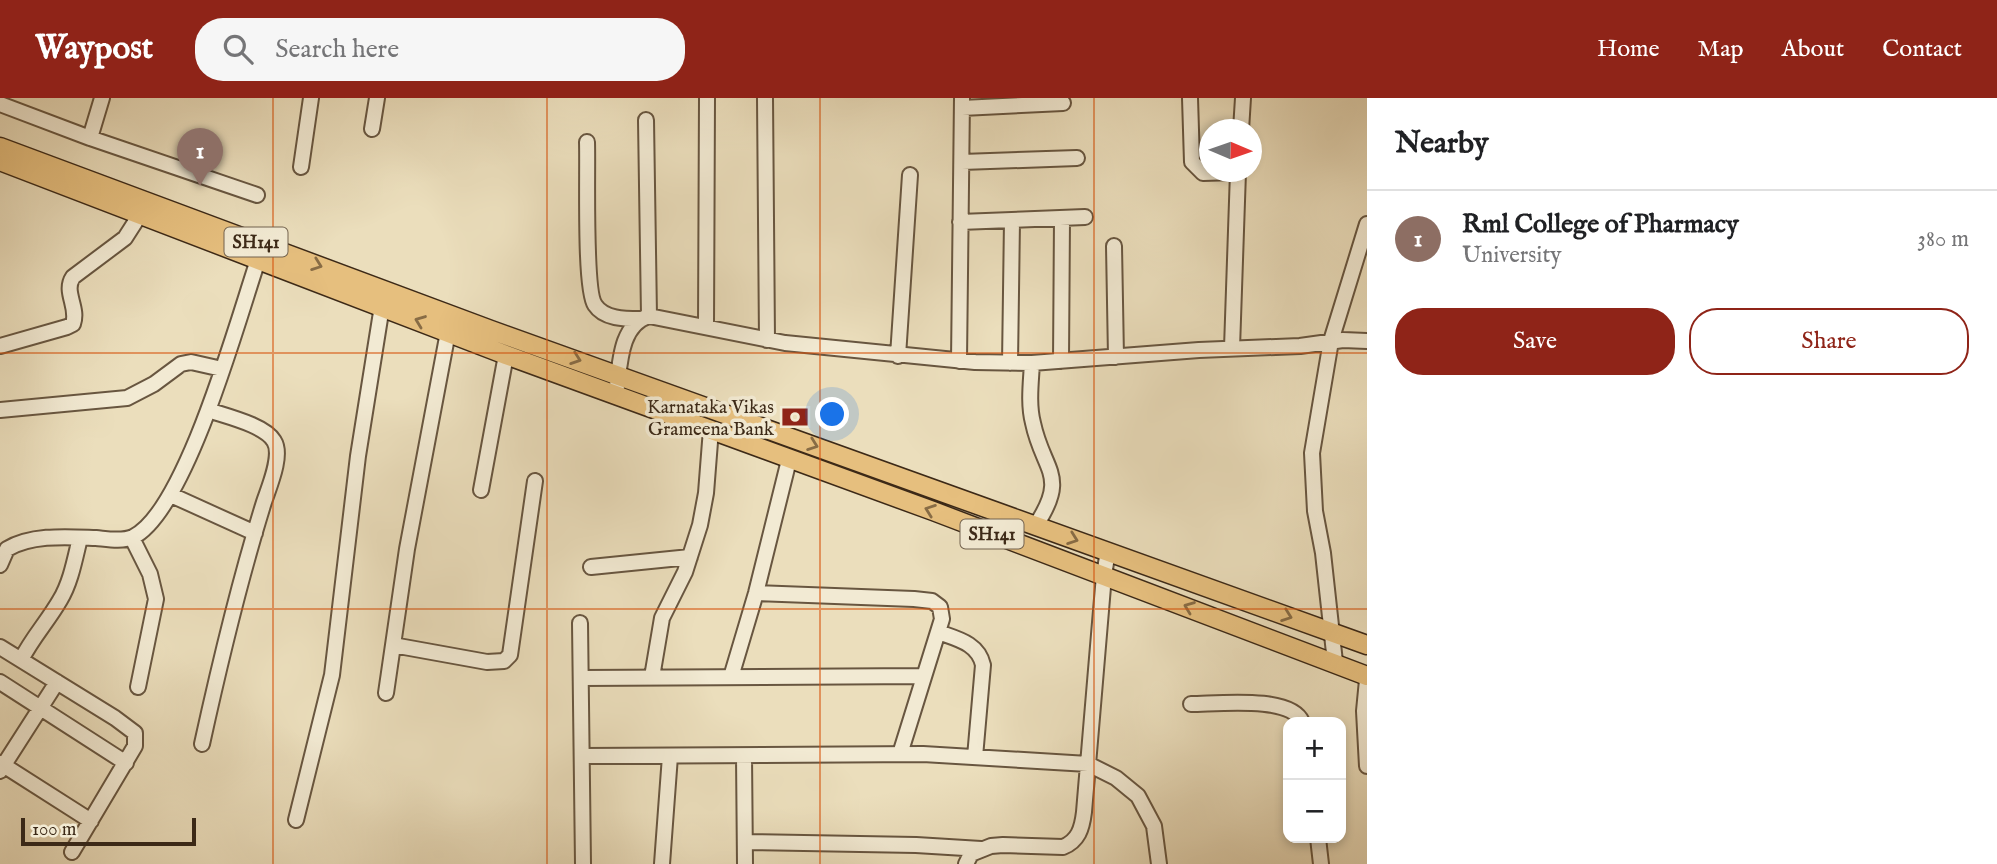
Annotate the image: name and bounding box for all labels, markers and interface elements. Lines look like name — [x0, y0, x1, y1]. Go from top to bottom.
search box — [195, 18, 685, 81]
text: Waypost — [35, 28, 153, 70]
icon: search — [219, 30, 257, 68]
text: Search here — [275, 33, 399, 66]
text: Home — [1597, 34, 1660, 65]
text: Map — [1698, 34, 1744, 65]
text: About — [1782, 34, 1844, 65]
text: Contact — [1882, 34, 1962, 65]
north arrow — [1199, 119, 1262, 182]
text: Nearby — [1395, 125, 1488, 163]
pin: 1 — [177, 128, 223, 186]
text: Rml College of Pharmacy — [1462, 208, 1739, 241]
text: 1 — [1414, 225, 1422, 254]
text: 380 m — [1917, 225, 1969, 254]
road number: SH141 — [224, 228, 288, 257]
text: University — [1462, 241, 1562, 270]
one-way arrow — [310, 257, 322, 271]
button: Save — [1395, 308, 1675, 375]
button: Share — [1689, 308, 1969, 375]
one-way arrow — [414, 315, 426, 329]
one-way arrow — [569, 351, 581, 365]
place label: Karnataka Vikas Grameena Bank — [647, 396, 775, 442]
your location — [815, 397, 849, 431]
bank icon: Karnataka Vikas Grameena Bank — [780, 402, 810, 432]
one-way arrow — [806, 436, 818, 450]
one-way arrow — [925, 504, 937, 518]
road number: SH141 — [960, 520, 1024, 548]
one-way arrow — [1066, 530, 1078, 544]
one-way arrow — [1184, 601, 1196, 615]
one-way arrow — [1280, 608, 1292, 622]
map controls — [1283, 717, 1346, 843]
button: + — [1283, 717, 1346, 780]
button: − — [1283, 780, 1346, 843]
scale bar — [21, 815, 196, 847]
text: 100 m — [32, 818, 76, 842]

